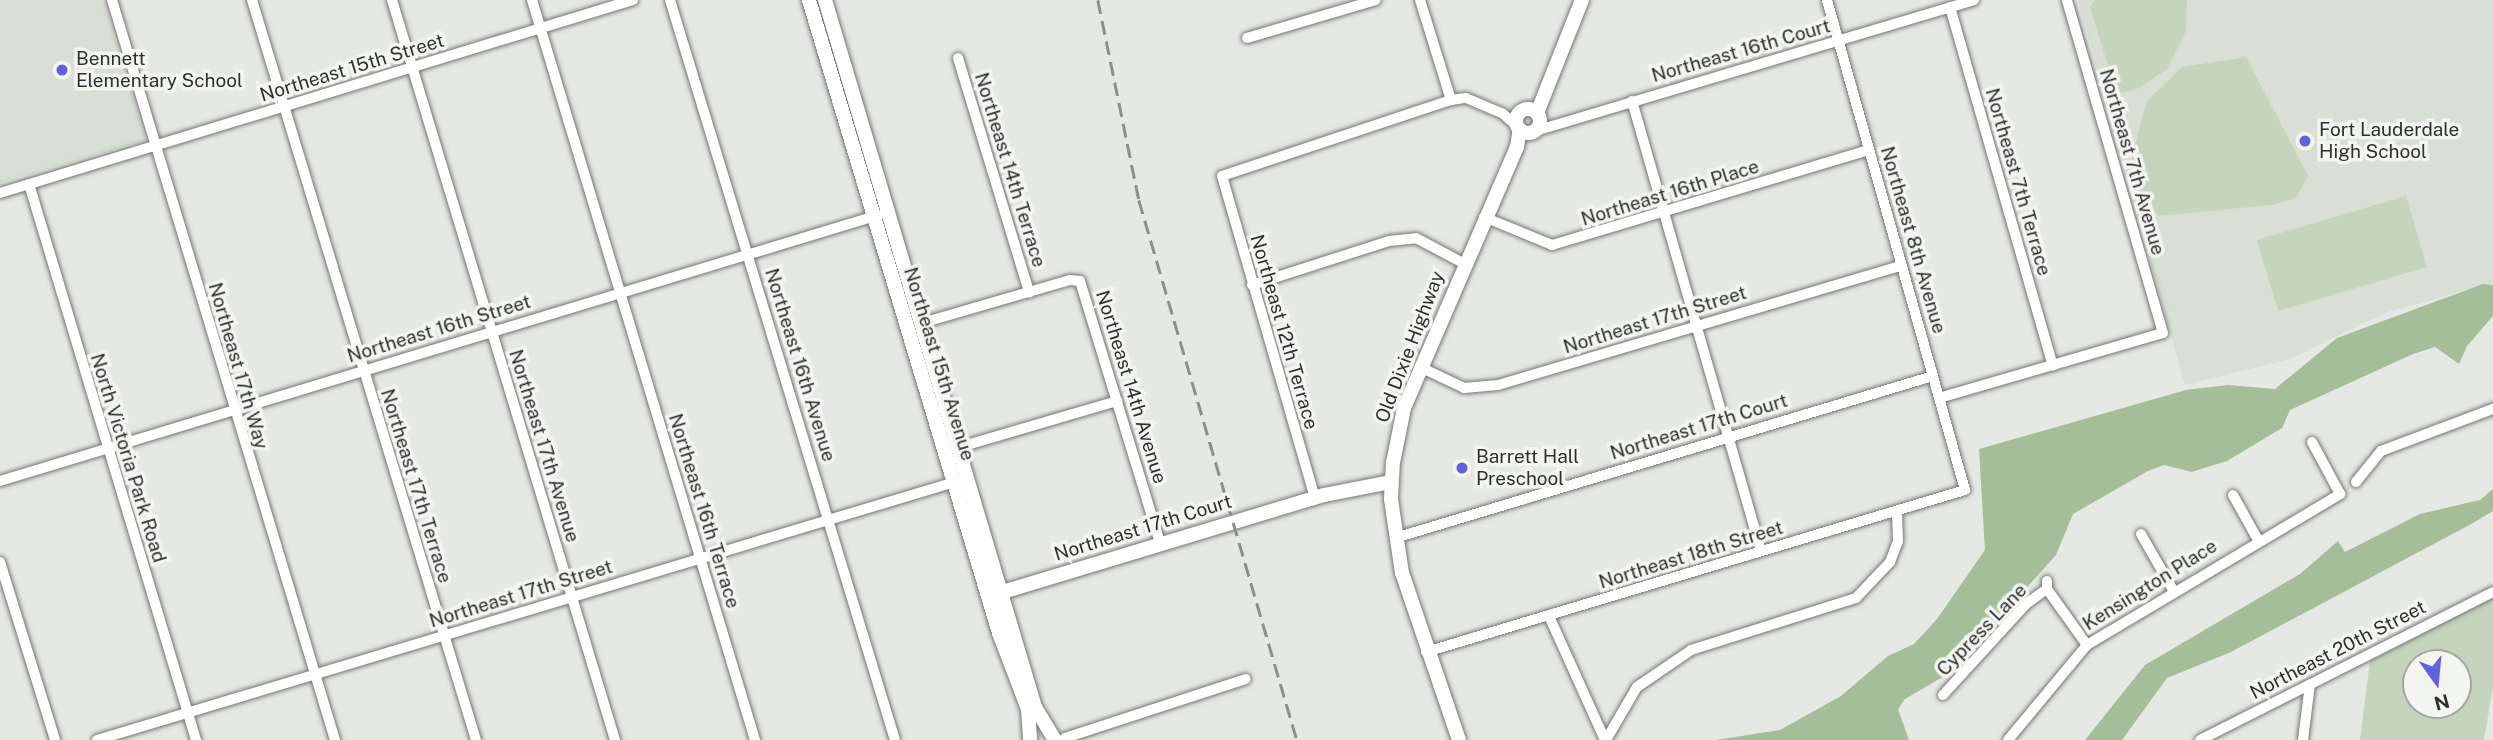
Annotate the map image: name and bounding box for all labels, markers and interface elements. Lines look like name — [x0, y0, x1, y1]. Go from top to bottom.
street label: Northeast 16th Court — [1649, 15, 1833, 87]
street label: Northeast 15th Street — [257, 29, 447, 107]
place label: Bennett Elementary School — [76, 48, 243, 92]
marker: Bennett Elementary School — [54, 62, 70, 78]
street label: Northeast 7th Avenue — [2095, 66, 2169, 258]
street label: Northeast 14th Terrace — [970, 70, 1050, 270]
street label: Northeast 7th Terrace — [1980, 86, 2056, 278]
place label: Fort Lauderdale High School — [2319, 119, 2459, 163]
marker: Fort Lauderdale High School — [2297, 133, 2313, 149]
street label: Northeast 8th Avenue — [1875, 144, 1951, 336]
street label: Northeast 16th Place — [1578, 155, 1762, 231]
street label: Northeast 12th Terrace — [1245, 232, 1323, 432]
street label: Northeast 15th Avenue — [899, 265, 979, 463]
street label: Northeast 16th Avenue — [760, 266, 840, 464]
street label: Old Dixie Highway — [1371, 268, 1449, 426]
street label: Northeast 17th Way — [203, 280, 273, 452]
street label: Northeast 17th Street — [1561, 281, 1749, 359]
street label: Northeast 14th Avenue — [1091, 288, 1171, 486]
street label: Northeast 16th Street — [344, 290, 534, 368]
street label: Northeast 17th Avenue — [504, 347, 584, 545]
street label: North Victoria Park Road — [85, 351, 171, 565]
street label: Northeast 17th Terrace — [376, 386, 456, 586]
street label: Northeast 17th Court — [1607, 389, 1791, 465]
street label: Northeast 16th Terrace — [664, 411, 744, 611]
place label: Barrett Hall Preschool — [1476, 446, 1579, 490]
marker: Barrett Hall Preschool — [1454, 460, 1470, 476]
street label: Northeast 17th Court — [1051, 490, 1235, 566]
street label: Northeast 18th Street — [1596, 516, 1786, 594]
street label: Kensington Place — [2079, 535, 2221, 635]
street label: Northeast 17th Street — [427, 555, 615, 633]
street label: Cypress Lane — [1932, 579, 2032, 681]
street label: Northeast 20th Street — [2246, 596, 2430, 704]
north arrow — [2402, 649, 2472, 719]
text: N — [2432, 690, 2452, 715]

